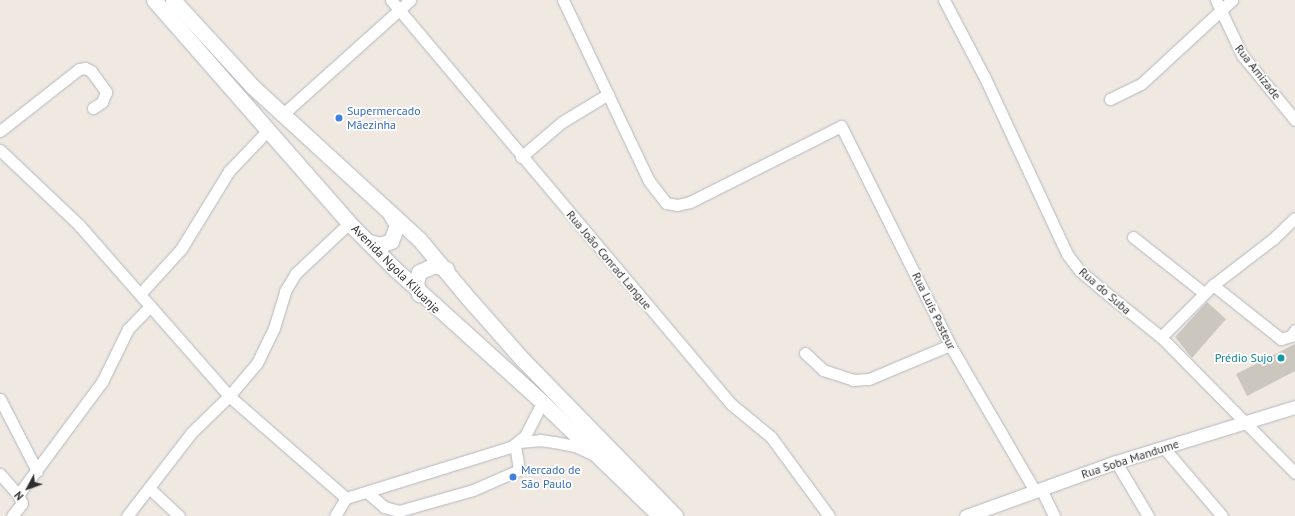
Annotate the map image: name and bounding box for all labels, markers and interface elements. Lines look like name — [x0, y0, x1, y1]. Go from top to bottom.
street label: Rua Amizade — [1232, 41, 1284, 103]
place label: Supermercado Mãezinha — [347, 104, 421, 132]
marker: Supermercado Mãezinha — [334, 113, 344, 123]
street label: Rua João Conrad Langue — [563, 208, 655, 312]
street label: Avenida Ngola Kiluanje — [349, 222, 443, 316]
street label: Rua do Suba — [1076, 265, 1134, 317]
street label: Rua Luís Pasteur — [909, 270, 959, 352]
place label: Prédio Sujo — [1215, 351, 1273, 365]
marker: Prédio Sujo — [1276, 353, 1286, 363]
street label: Rua Soba Mandume — [1079, 436, 1181, 482]
place label: Mercado de São Paulo — [521, 463, 581, 491]
north arrow — [8, 468, 48, 508]
marker: Mercado de São Paulo — [508, 472, 518, 482]
text: N — [11, 489, 27, 503]

